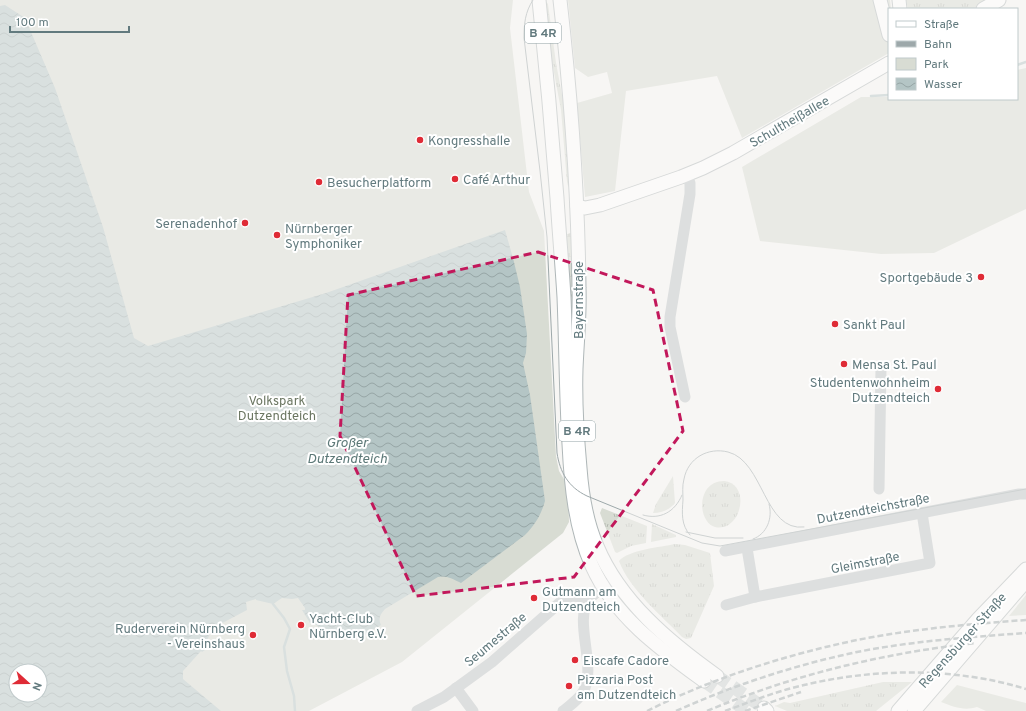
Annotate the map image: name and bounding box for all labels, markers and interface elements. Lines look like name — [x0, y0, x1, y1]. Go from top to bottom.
scale bar — [10, 8, 129, 34]
legend — [888, 8, 1018, 100]
text: 100 m — [16, 15, 49, 31]
text: Straße — [924, 17, 959, 33]
road number: B 4R — [525, 23, 561, 43]
text: Bahn — [924, 37, 952, 53]
text: Park — [924, 57, 949, 73]
text: Wasser — [924, 77, 963, 93]
street label: Schultheißallee — [747, 93, 833, 152]
place label: Kongresshalle — [428, 134, 510, 150]
marker: Kongresshalle — [415, 135, 425, 145]
place label: Café Arthur — [463, 173, 530, 189]
marker: Café Arthur — [450, 174, 460, 184]
place label: Besucherplatform — [327, 176, 431, 192]
marker: Besucherplatform — [314, 177, 324, 187]
place label: Serenadenhof — [155, 217, 238, 233]
marker: Serenadenhof — [240, 218, 250, 228]
place label: Nürnberger Symphoniker — [285, 222, 362, 253]
marker: Nürnberger Symphoniker — [272, 230, 282, 240]
street label: Bayernstraße — [572, 261, 588, 339]
place label: Sportgebäude 3 — [880, 271, 973, 287]
marker: Sportgebäude 3 — [976, 272, 986, 282]
place label: Sankt Paul — [843, 318, 905, 334]
marker: Sankt Paul — [830, 319, 840, 329]
place label: Mensa St. Paul — [852, 358, 937, 374]
marker: Mensa St. Paul — [839, 359, 849, 369]
place label: Studentenwohnheim Dutzendteich — [810, 376, 930, 407]
marker: Studentenwohnheim Dutzendteich — [933, 384, 943, 394]
park label: Volkspark Dutzendteich — [238, 394, 316, 425]
road number: B 4R — [559, 421, 595, 441]
water label: Großer Dutzendteich — [307, 435, 387, 468]
street label: Dutzendteichstraße — [816, 491, 931, 529]
street label: Gleimstraße — [830, 549, 901, 578]
place label: Gutmann am Dutzendteich — [542, 585, 620, 616]
street label: Regensburger Straße — [916, 590, 1011, 692]
marker: Gutmann am Dutzendteich — [529, 593, 539, 603]
street label: Seumestraße — [462, 610, 531, 671]
place label: Yacht-Club Nürnberg e.V. — [309, 612, 386, 643]
marker: Yacht-Club Nürnberg e.V. — [296, 620, 306, 630]
place label: Ruderverein Nürnberg - Vereinshaus — [115, 622, 245, 653]
marker: Ruderverein Nürnberg - Vereinshaus — [248, 630, 258, 640]
place label: Eiscafe Cadore — [583, 654, 669, 670]
marker: Eiscafe Cadore — [570, 655, 580, 665]
north arrow — [8, 663, 48, 703]
place label: Pizzaria Post am Dutzendteich — [577, 673, 676, 704]
text: N — [28, 680, 44, 692]
marker: Pizzaria Post am Dutzendteich — [564, 681, 574, 691]

